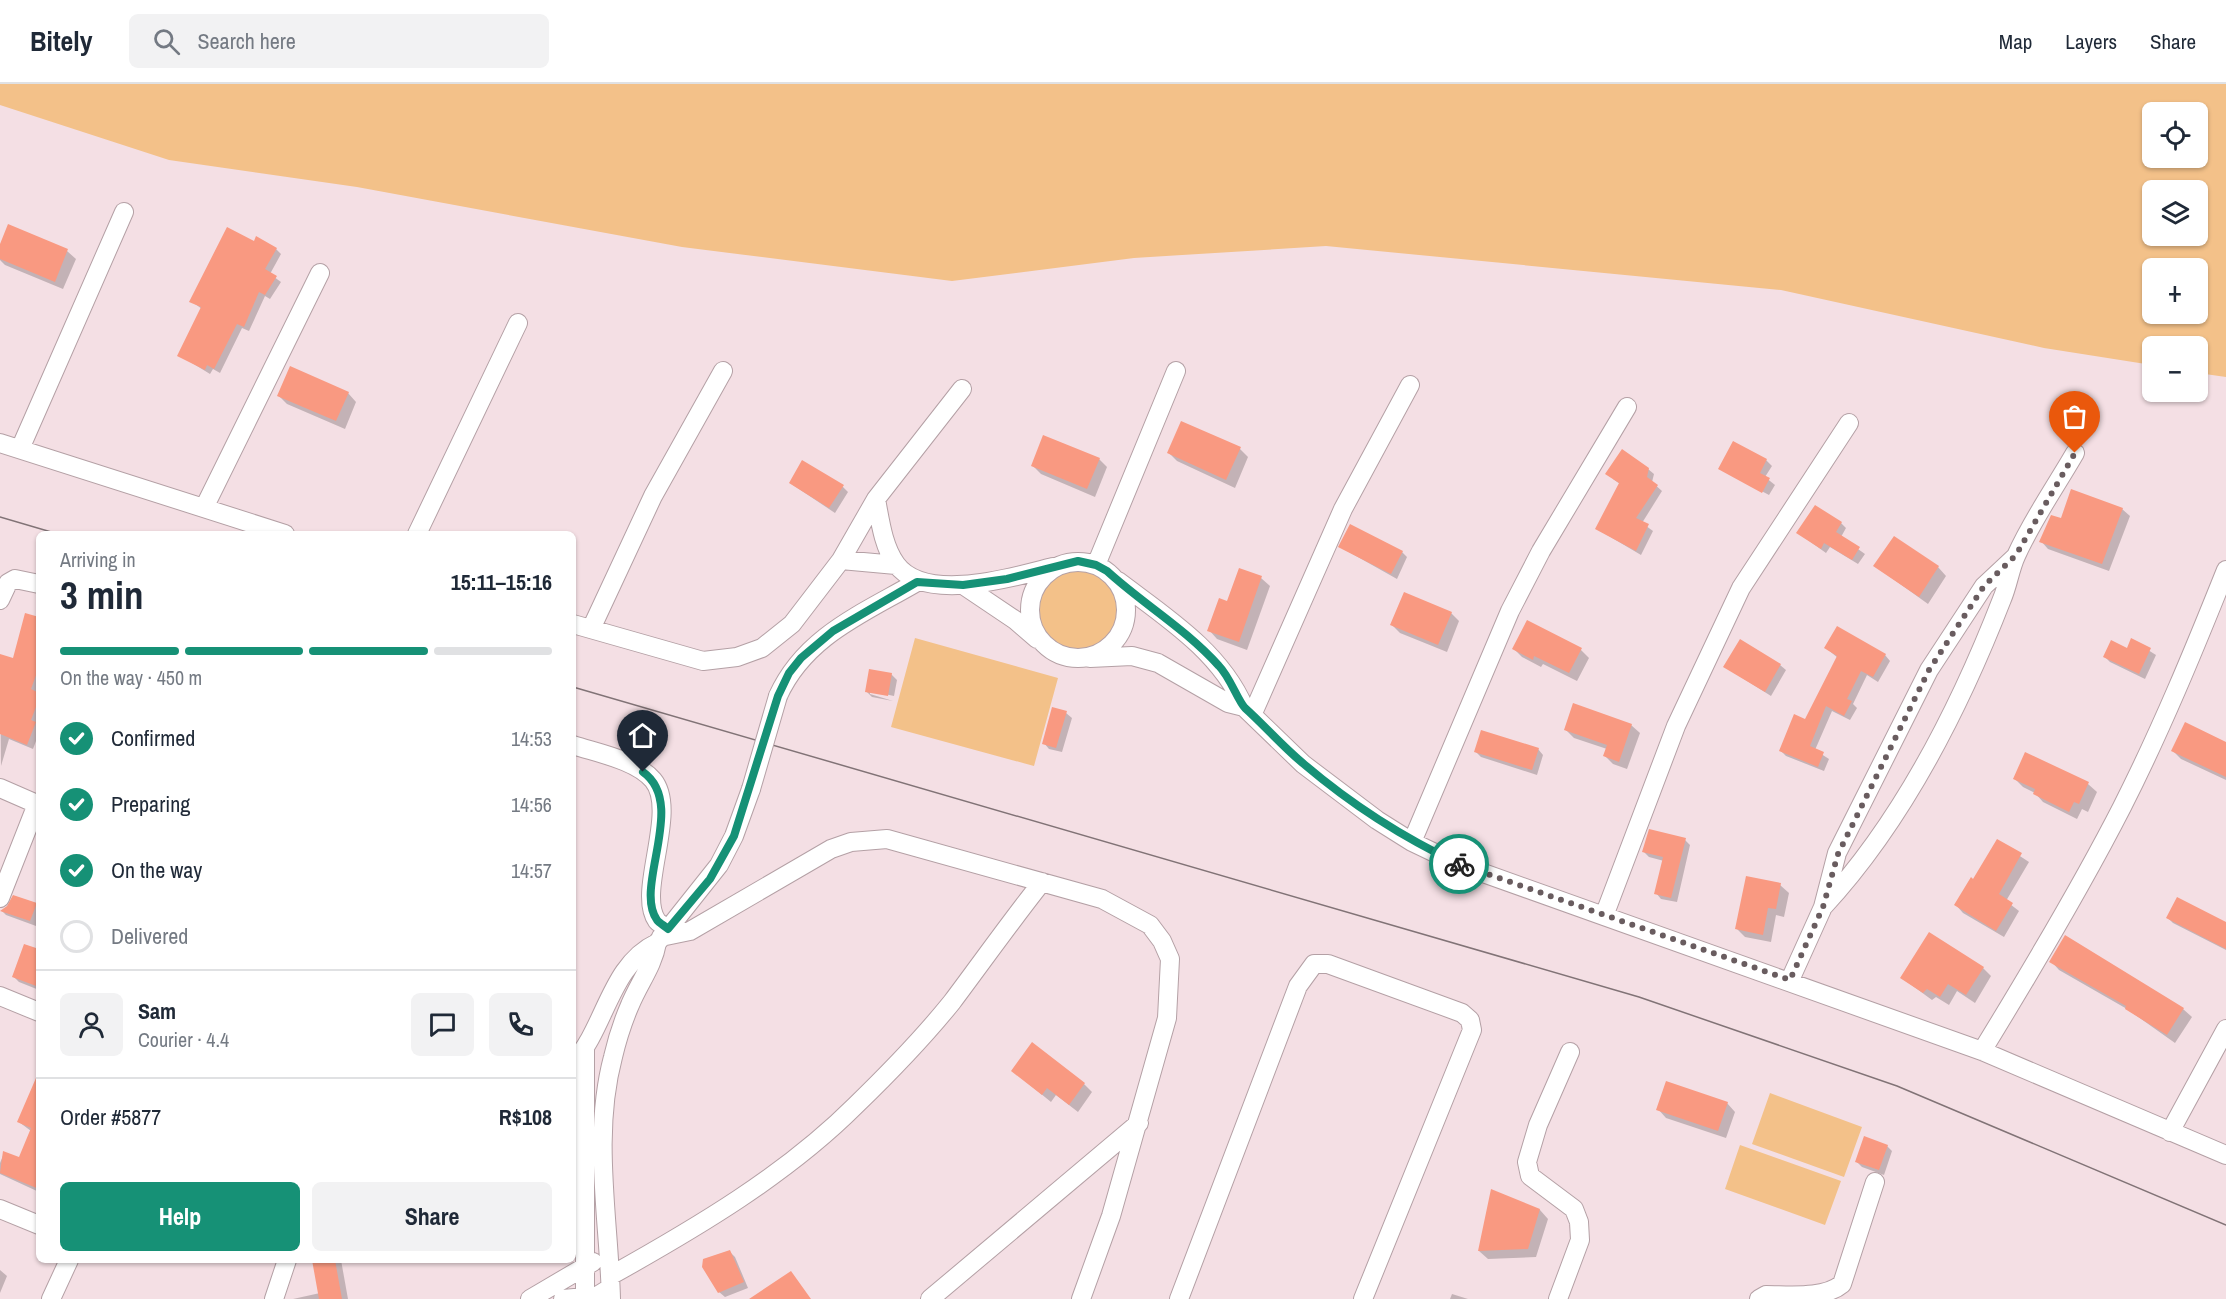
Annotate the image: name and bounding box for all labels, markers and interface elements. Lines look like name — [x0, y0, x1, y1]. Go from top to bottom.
search box — [129, 14, 549, 68]
text: Bitely — [30, 22, 93, 60]
icon: search — [150, 25, 183, 58]
text: Search here — [198, 26, 296, 56]
text: Map — [1999, 27, 2032, 56]
text: Layers — [2065, 27, 2117, 56]
text: Share — [2150, 27, 2196, 56]
map controls — [2142, 102, 2208, 402]
button: locate — [2142, 102, 2208, 168]
button: layers — [2142, 180, 2208, 246]
button: + — [2142, 258, 2208, 324]
button: − — [2142, 336, 2208, 402]
pin — [2049, 391, 2100, 453]
icon: bag — [2058, 400, 2091, 433]
text: Arriving in — [60, 546, 136, 573]
text: 15:11–15:16 — [451, 567, 552, 597]
text: 3 min — [60, 569, 144, 621]
text: On the way · 450 m — [60, 664, 202, 691]
pin — [617, 710, 668, 772]
icon: home — [626, 719, 659, 752]
icon: check — [60, 722, 93, 755]
text: Confirmed — [111, 723, 195, 753]
text: 14:53 — [511, 725, 552, 752]
icon: check — [60, 788, 93, 821]
text: Preparing — [111, 789, 190, 819]
text: 14:56 — [511, 791, 552, 818]
courier — [1429, 834, 1489, 894]
icon: bike — [1443, 848, 1476, 881]
icon: check — [60, 854, 93, 887]
text: On the way — [111, 855, 202, 885]
text: 14:57 — [511, 857, 552, 884]
text: Delivered — [111, 921, 188, 951]
button: person — [60, 993, 123, 1056]
button: chat — [411, 993, 474, 1056]
button: phone — [489, 993, 552, 1056]
text: Sam — [138, 996, 176, 1026]
text: Courier · 4.4 — [138, 1026, 229, 1053]
text: Order #5877 — [60, 1102, 161, 1132]
text: R$108 — [499, 1102, 552, 1132]
button: Help — [60, 1182, 300, 1251]
button: Share — [312, 1182, 552, 1251]

